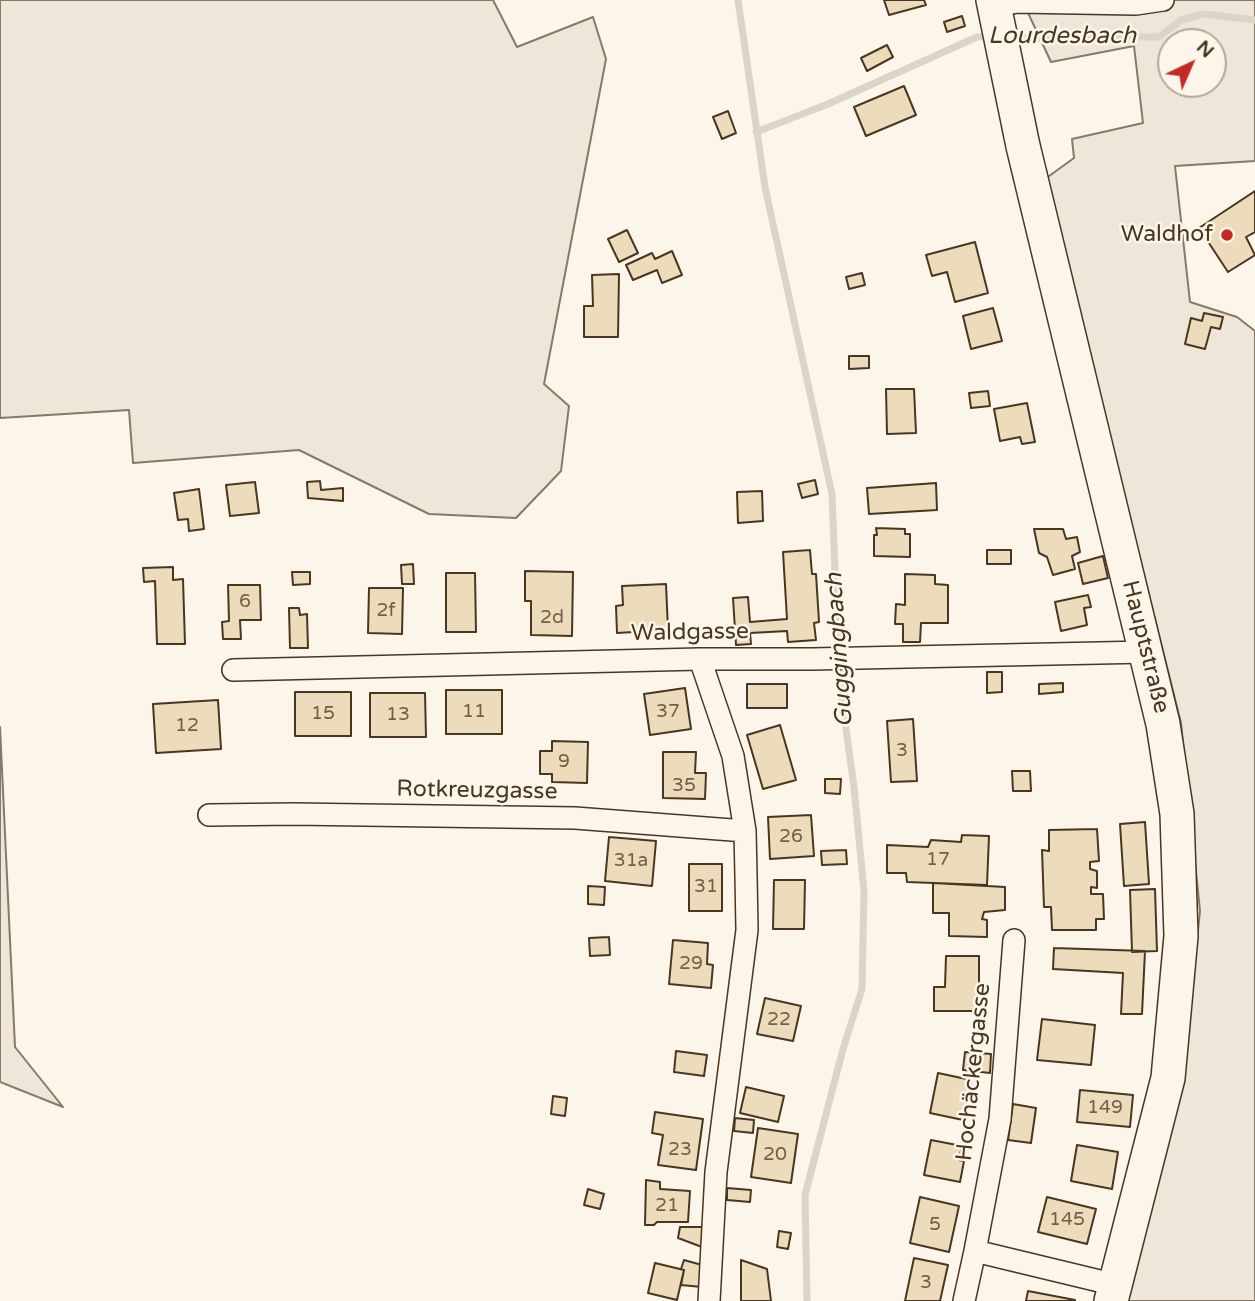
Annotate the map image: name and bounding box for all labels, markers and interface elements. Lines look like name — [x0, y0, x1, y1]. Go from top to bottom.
water label: Lourdesbach — [988, 23, 1136, 51]
north arrow — [1157, 28, 1227, 98]
text: N — [1192, 36, 1218, 63]
place label: Waldhof — [1121, 221, 1213, 249]
marker: Waldhof — [1219, 227, 1235, 243]
water label: Guggingbach — [820, 572, 860, 728]
street label: Hauptstraße — [1115, 578, 1175, 716]
house number: 6 — [239, 591, 251, 613]
house number: 2f — [376, 600, 396, 622]
house number: 2d — [540, 607, 564, 629]
street label: Waldgasse — [631, 618, 749, 648]
house number: 11 — [462, 701, 486, 723]
house number: 37 — [656, 701, 680, 723]
house number: 15 — [311, 703, 335, 725]
house number: 13 — [386, 704, 410, 726]
house number: 12 — [175, 715, 199, 737]
house number: 3 — [896, 740, 908, 762]
house number: 9 — [558, 751, 570, 773]
house number: 35 — [672, 775, 696, 797]
street label: Rotkreuzgasse — [396, 776, 558, 806]
house number: 26 — [779, 826, 803, 848]
house number: 17 — [926, 849, 950, 871]
house number: 31a — [614, 850, 648, 872]
house number: 31 — [694, 876, 718, 898]
house number: 29 — [679, 953, 703, 975]
street label: Hochäckergasse — [951, 982, 997, 1162]
house number: 22 — [767, 1009, 791, 1031]
house number: 149 — [1087, 1097, 1123, 1119]
house number: 23 — [668, 1139, 692, 1161]
house number: 20 — [763, 1144, 787, 1166]
house number: 21 — [655, 1195, 679, 1217]
house number: 145 — [1049, 1209, 1085, 1231]
house number: 5 — [929, 1214, 941, 1236]
house number: 3 — [920, 1272, 932, 1294]

